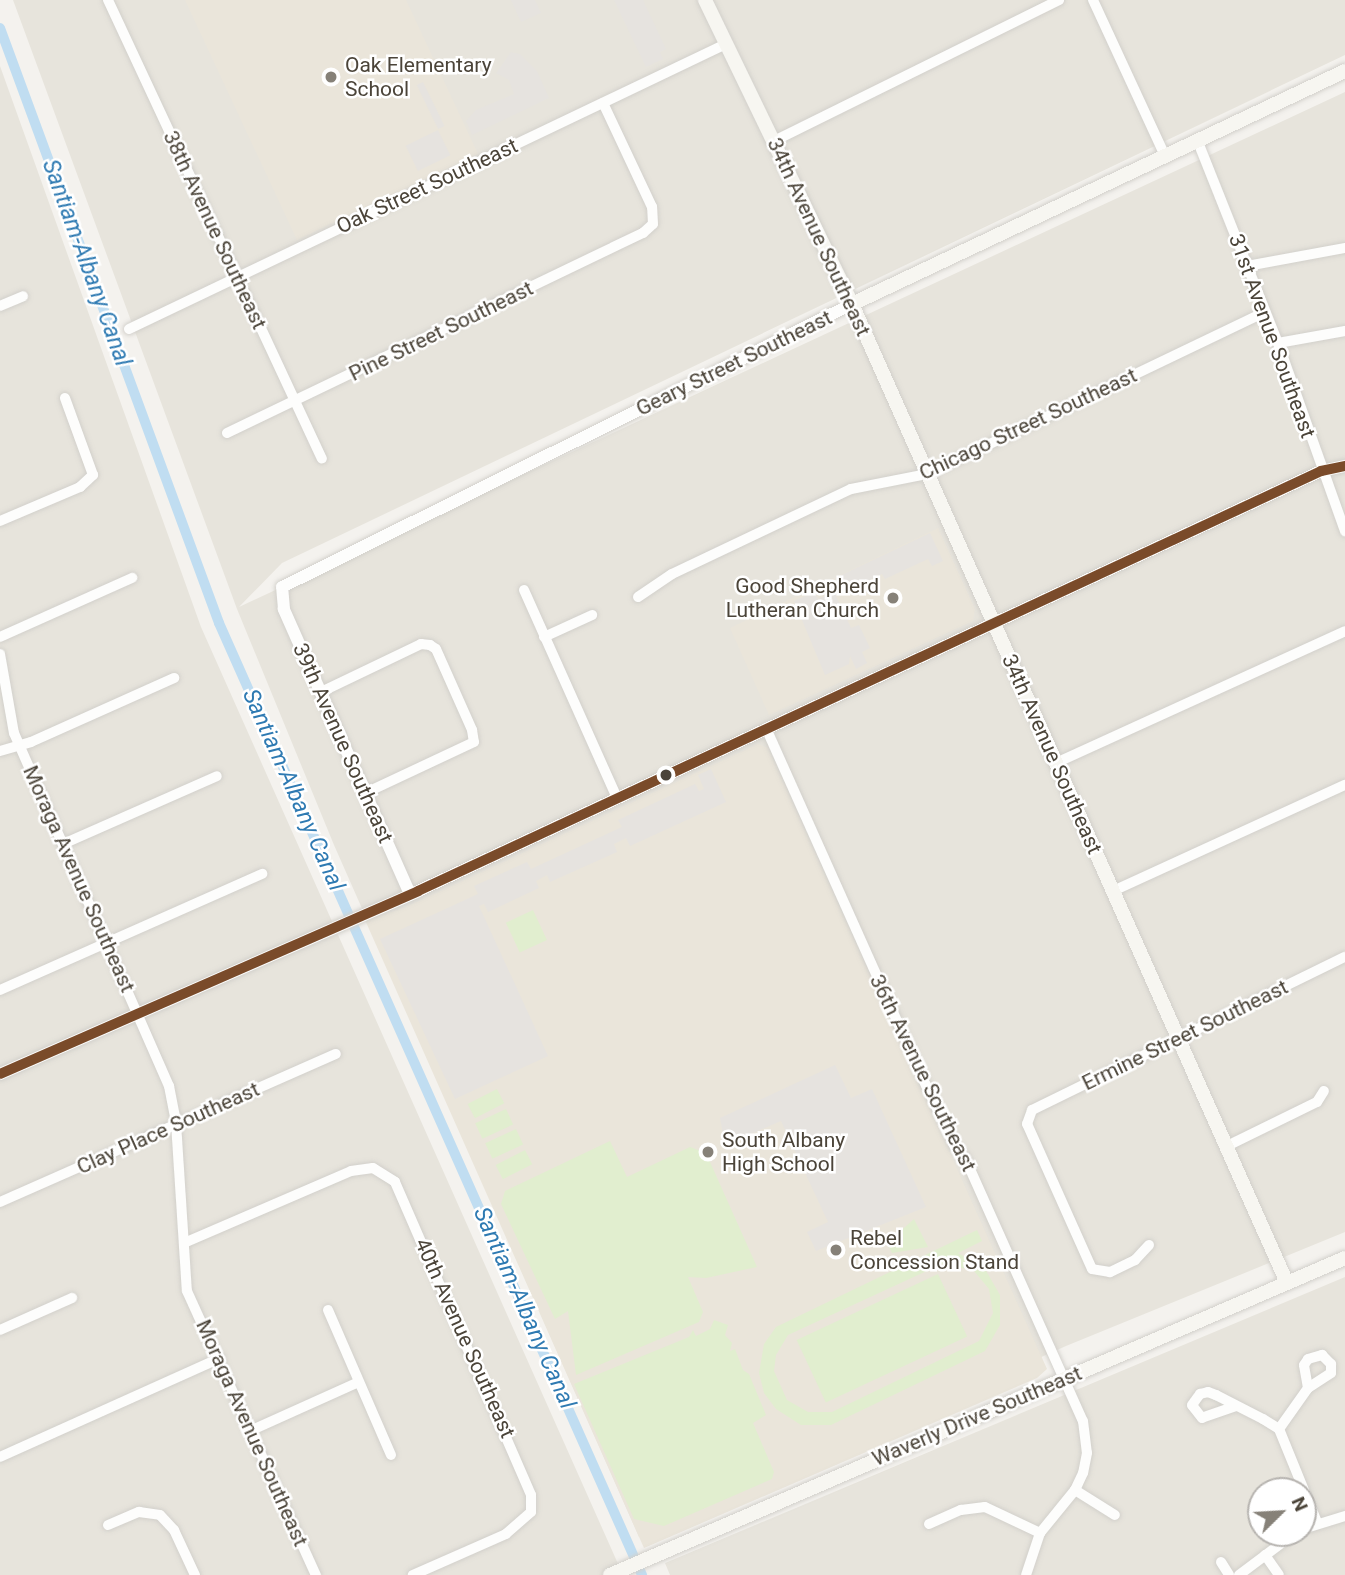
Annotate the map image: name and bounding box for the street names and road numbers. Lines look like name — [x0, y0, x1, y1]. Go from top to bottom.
street label: 38th Avenue Southeast — [158, 127, 272, 333]
street label: Oak Street Southeast — [332, 133, 522, 239]
street label: 34th Avenue Southeast — [762, 134, 876, 340]
street label: 31st Avenue Southeast — [1223, 231, 1321, 441]
street label: Pine Street Southeast — [345, 275, 537, 387]
street label: Geary Street Southeast — [632, 305, 836, 421]
street label: Chicago Street Southeast — [915, 362, 1141, 486]
street label: 39th Avenue Southeast — [288, 639, 398, 847]
street label: 34th Avenue Southeast — [997, 650, 1107, 858]
street label: Moraga Avenue Southeast — [18, 762, 140, 996]
street label: 36th Avenue Southeast — [864, 970, 982, 1176]
street label: Ermine Street Southeast — [1078, 974, 1292, 1096]
street label: Clay Place Southeast — [73, 1076, 263, 1180]
street label: 40th Avenue Southeast — [410, 1234, 520, 1442]
street label: Moraga Avenue Southeast — [191, 1316, 313, 1550]
street label: Waverly Drive Southeast — [868, 1360, 1086, 1472]

